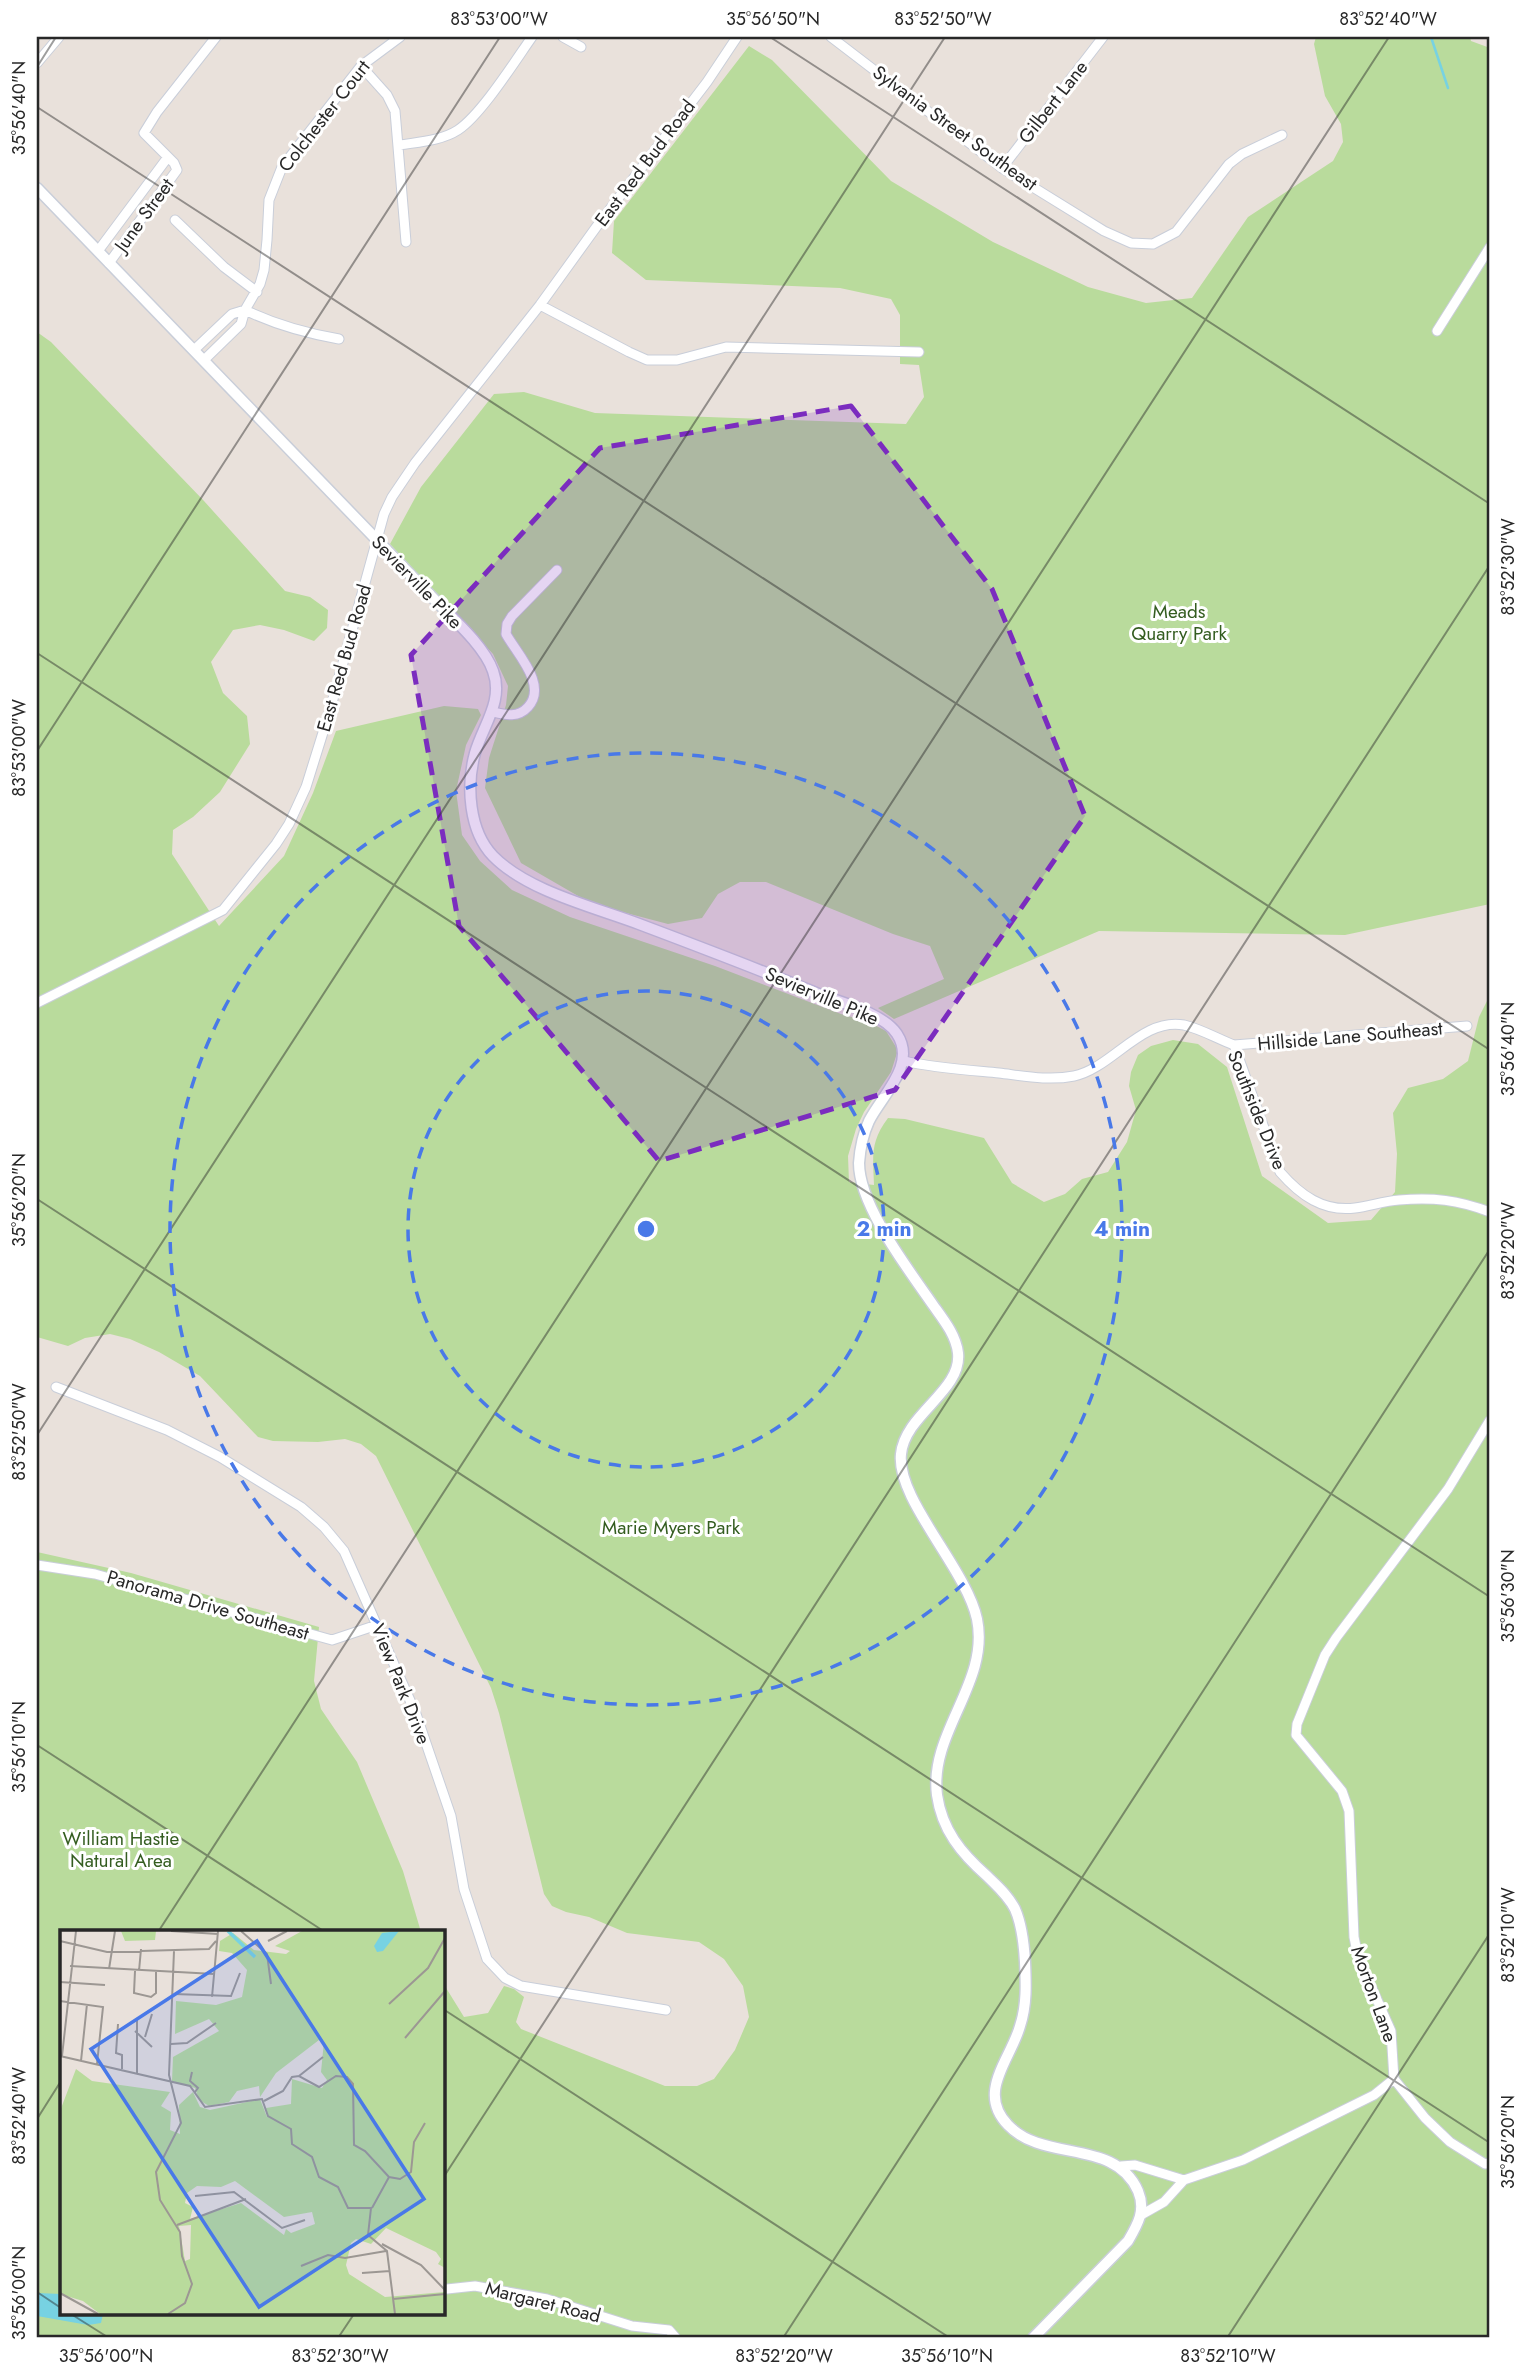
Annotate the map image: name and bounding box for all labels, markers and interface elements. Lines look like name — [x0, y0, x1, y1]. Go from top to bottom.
text: 83°53'00"W — [450, 6, 548, 32]
text: 35°56'50"N — [726, 6, 820, 32]
text: 83°52'50"W — [894, 6, 992, 32]
text: 83°52'40"W — [1339, 6, 1437, 32]
street label: Colchester Court — [272, 54, 377, 178]
street label: Gilbert Lane — [1012, 55, 1094, 149]
street label: Sylvania Street Southeast — [867, 59, 1043, 197]
text: 35°56'40"N — [6, 61, 32, 155]
street label: East Red Bud Road — [588, 94, 702, 232]
street label: June Street — [106, 172, 180, 260]
text: 83°52'30"W — [1495, 518, 1521, 616]
street label: Sevierville Pike — [365, 529, 469, 635]
street label: East Red Bud Road — [310, 581, 378, 735]
park label: Meads Quarry Park — [1131, 598, 1227, 647]
text: 83°53'00"W — [6, 699, 32, 797]
street label: Sevierville Pike — [761, 960, 883, 1032]
text: 35°56'40"N — [1495, 1002, 1521, 1096]
street label: Hillside Lane Southeast — [1256, 1014, 1444, 1058]
street label: Southside Drive — [1221, 1046, 1293, 1174]
text: 35°56'20"N — [6, 1153, 32, 1247]
text: 83°52'20"W — [1495, 1202, 1521, 1300]
text: 2 min — [856, 1214, 912, 1244]
text: 4 min — [1094, 1214, 1150, 1244]
centre of rings — [634, 1217, 658, 1241]
text: 83°52'50"W — [6, 1383, 32, 1481]
park label: Marie Myers Park — [602, 1514, 741, 1541]
text: 35°56'30"N — [1495, 1549, 1521, 1643]
street label: Panorama Drive Southeast — [104, 1563, 313, 1647]
street label: View Park Drive — [365, 1620, 437, 1748]
text: 35°56'10"N — [6, 1701, 32, 1793]
park label: William Hastie Natural Area — [63, 1825, 180, 1874]
text: 83°52'10"W — [1495, 1887, 1521, 1983]
inset map — [60, 1930, 444, 2316]
street label: Morton Lane — [1344, 1942, 1404, 2046]
text: 83°52'40"W — [6, 2067, 32, 2165]
text: 35°56'20"N — [1495, 2095, 1521, 2189]
text: 35°56'00"N — [6, 2246, 32, 2340]
street label: Margaret Road — [482, 2275, 604, 2329]
text: 35°56'00"N — [59, 2343, 153, 2369]
text: 83°52'30"W — [291, 2343, 389, 2369]
text: 83°52'20"W — [735, 2343, 833, 2369]
text: 35°56'10"N — [901, 2343, 993, 2369]
text: 83°52'10"W — [1180, 2343, 1276, 2369]

